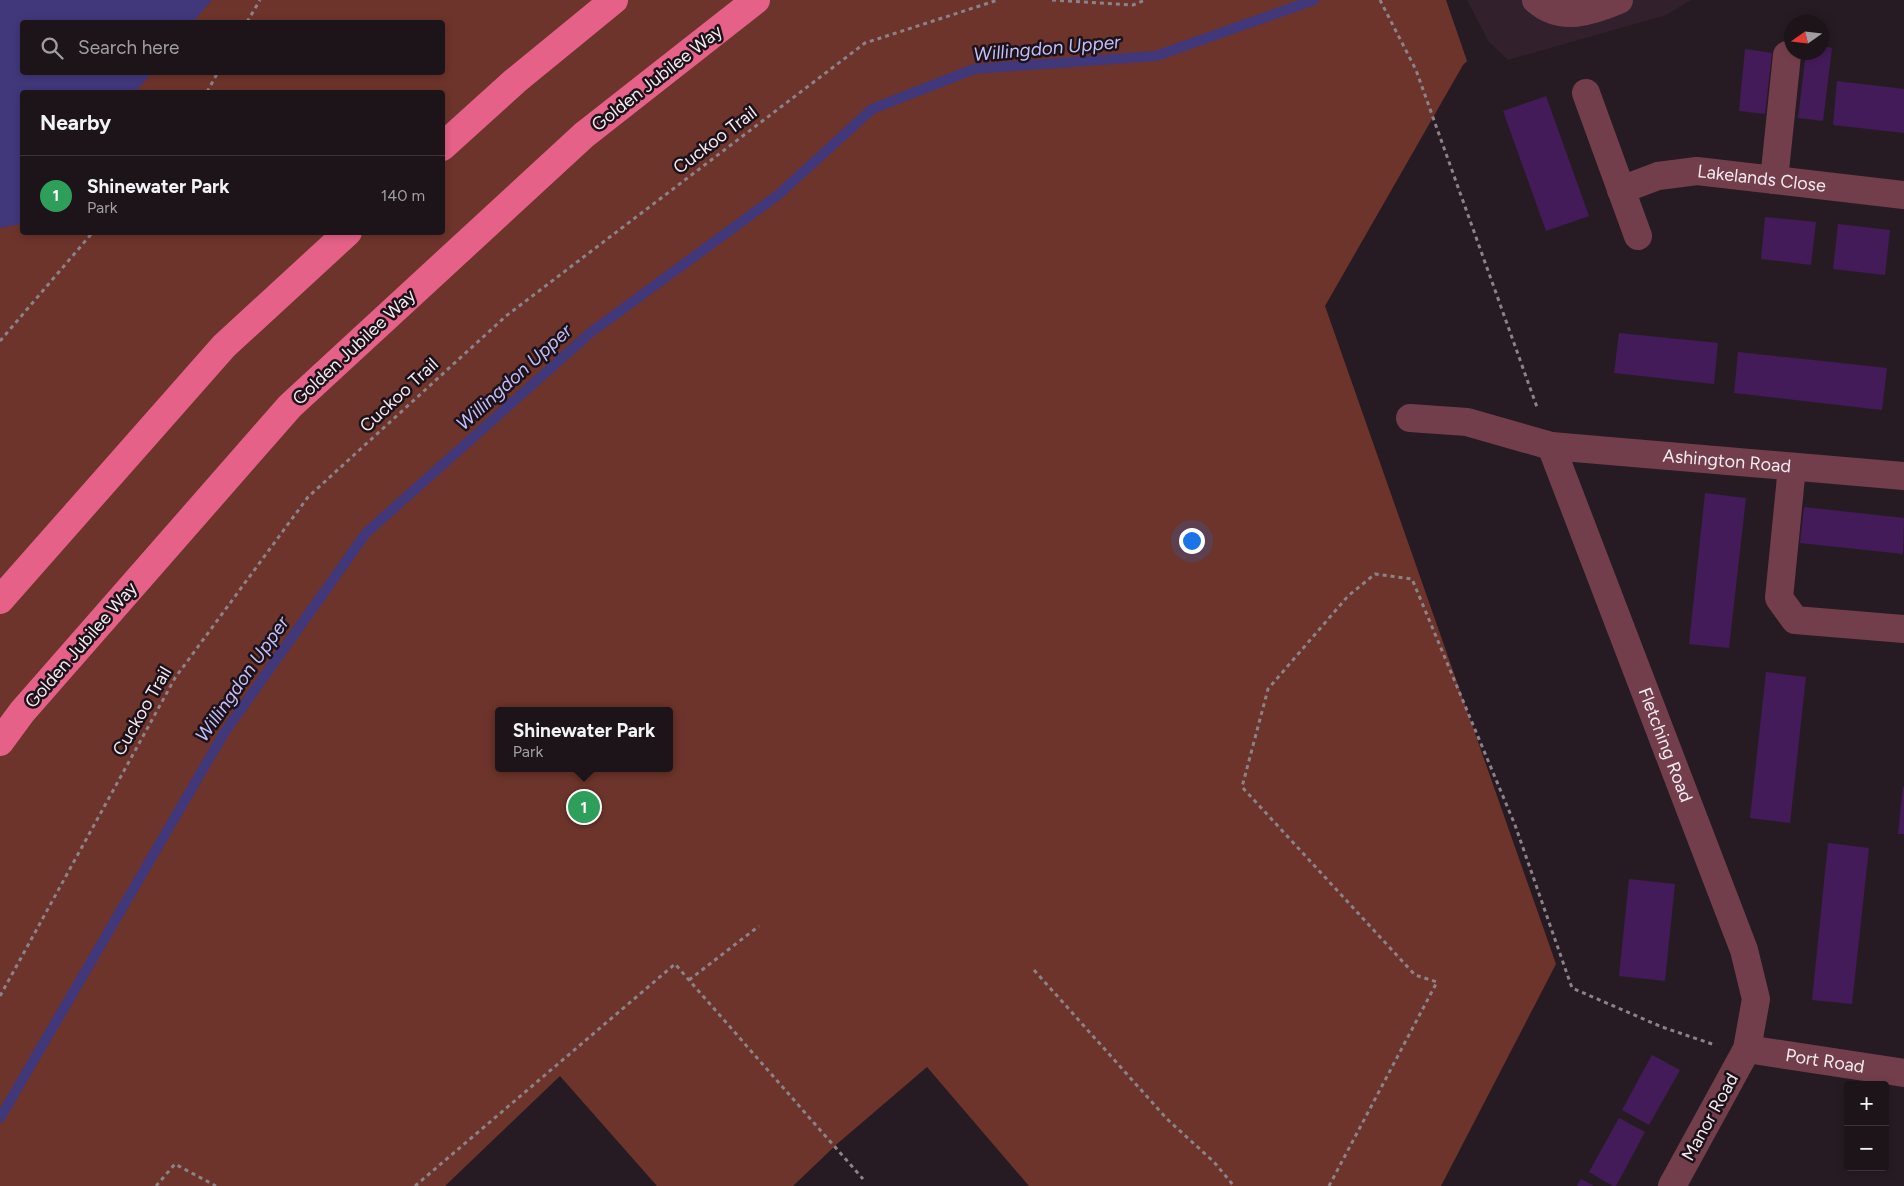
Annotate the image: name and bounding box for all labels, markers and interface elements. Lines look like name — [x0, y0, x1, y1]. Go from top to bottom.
north arrow — [1784, 15, 1829, 60]
search box — [20, 20, 445, 75]
street label: Golden Jubilee Way — [587, 20, 727, 136]
water label: Willingdon Upper — [973, 30, 1122, 66]
icon: search — [38, 34, 66, 62]
text: Search here — [78, 36, 180, 59]
street label: Cuckoo Trail — [669, 101, 761, 179]
text: Nearby — [40, 110, 111, 135]
street label: Lakelands Close — [1696, 160, 1827, 197]
text: Shinewater Park — [87, 175, 229, 198]
text: 1 — [53, 186, 59, 205]
text: 140 m — [381, 186, 425, 205]
text: Park — [87, 198, 117, 217]
street label: Golden Jubilee Way — [288, 284, 420, 410]
water label: Willingdon Upper — [451, 319, 577, 435]
street label: Cuckoo Trail — [355, 353, 443, 437]
street label: Ashington Road — [1662, 445, 1792, 477]
your location — [1179, 528, 1205, 554]
street label: Golden Jubilee Way — [20, 577, 142, 713]
water label: Willingdon Upper — [190, 612, 294, 746]
street label: Cuckoo Trail — [108, 663, 176, 759]
street label: Fletching Road — [1634, 684, 1697, 805]
popup — [495, 707, 673, 772]
text: Shinewater Park — [513, 719, 655, 742]
text: Park — [513, 742, 543, 761]
pin: 1 — [568, 788, 600, 826]
street label: Port Road — [1784, 1044, 1866, 1078]
street label: Manor Road — [1677, 1069, 1743, 1165]
map controls — [1844, 1081, 1889, 1171]
button: + — [1844, 1081, 1889, 1126]
button: − — [1844, 1126, 1889, 1171]

